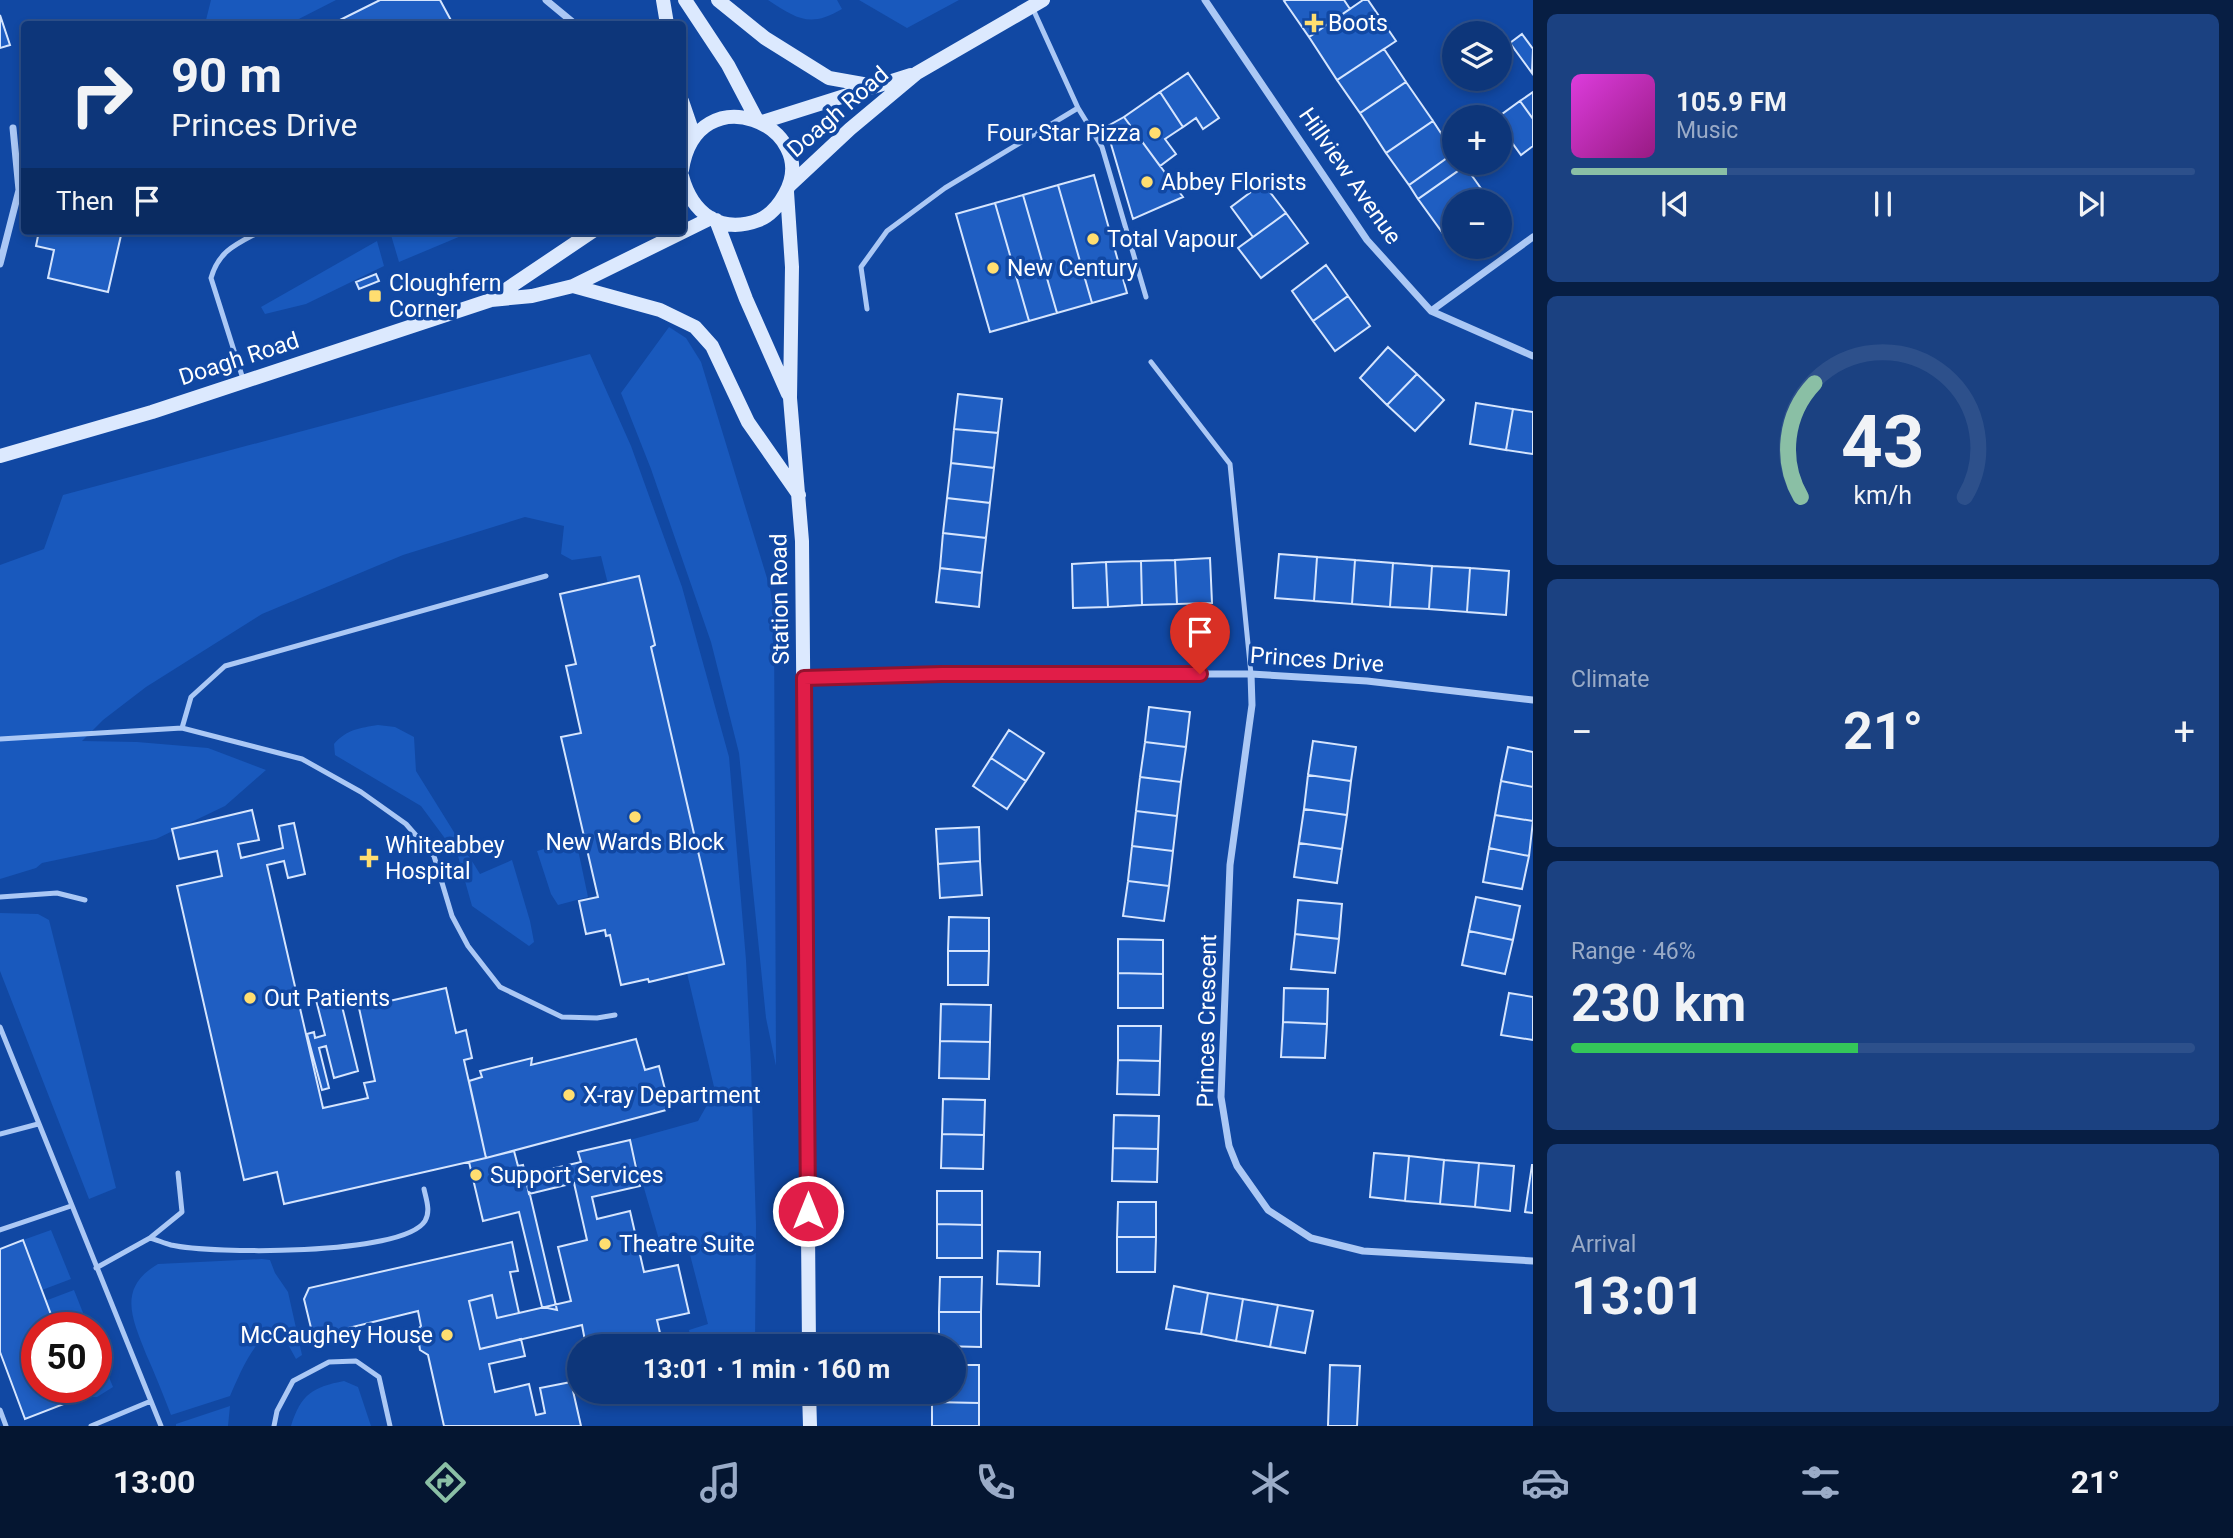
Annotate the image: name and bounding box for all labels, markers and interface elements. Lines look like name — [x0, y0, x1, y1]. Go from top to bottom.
place label: Boots — [1328, 10, 1388, 37]
marker: Boots — [1306, 15, 1322, 31]
map controls — [1442, 21, 1512, 259]
button: layers — [1442, 21, 1512, 91]
text: 90 m — [171, 47, 282, 104]
icon: right — [56, 49, 147, 140]
street label: Doagh Road — [782, 61, 894, 163]
text: 105.9 FM — [1676, 87, 1787, 117]
street label: Hillview Avenue — [1293, 103, 1407, 249]
button: + — [1442, 105, 1512, 175]
text: Princes Drive — [171, 106, 358, 144]
text: Music — [1676, 117, 1738, 144]
place label: Four Star Pizza — [987, 120, 1141, 147]
marker: Four Star Pizza — [1147, 125, 1163, 141]
place label: Abbey Florists — [1161, 169, 1307, 196]
marker: Abbey Florists — [1139, 174, 1155, 190]
icon: arrive — [128, 182, 166, 220]
icon: previous — [1656, 185, 1694, 223]
icon: pause — [1864, 185, 1902, 223]
icon: next — [2072, 185, 2110, 223]
text: Then — [56, 186, 114, 216]
button: − — [1442, 189, 1512, 259]
place label: Total Vapour — [1107, 226, 1237, 253]
marker: Total Vapour — [1085, 231, 1101, 247]
place label: New Century — [1007, 255, 1138, 282]
marker: New Century — [985, 260, 1001, 276]
place label: Cloughfern Corner — [389, 270, 501, 323]
marker: Cloughfern Corner — [367, 288, 383, 304]
street label: Doagh Road — [175, 327, 303, 391]
text: 43 — [1841, 399, 1925, 485]
text: km/h — [1854, 480, 1912, 509]
street label: Station Road — [765, 533, 795, 665]
pin — [1170, 602, 1230, 674]
icon: arrive — [1181, 613, 1219, 651]
street label: Princes Drive — [1249, 642, 1385, 678]
text: Climate — [1571, 666, 1650, 693]
text: 21° — [1843, 701, 1923, 762]
text: − — [1571, 710, 1593, 754]
text: + — [2173, 710, 2195, 754]
marker: New Wards Block — [627, 809, 643, 825]
place label: New Wards Block — [545, 829, 725, 856]
place label: Whiteabbey Hospital — [385, 832, 505, 885]
marker: Whiteabbey Hospital — [359, 848, 379, 868]
street label: Princes Crescent — [1192, 934, 1222, 1108]
text: Range · 46% — [1571, 938, 1696, 965]
text: 230 km — [1571, 973, 1746, 1034]
place label: Out Patients — [264, 985, 390, 1012]
marker: Out Patients — [242, 990, 258, 1006]
place label: X-ray Department — [583, 1082, 761, 1109]
marker: X-ray Department — [561, 1087, 577, 1103]
place label: Support Services — [490, 1162, 664, 1189]
marker: Support Services — [468, 1167, 484, 1183]
position arrow — [771, 1174, 845, 1248]
place label: Theatre Suite — [619, 1231, 755, 1258]
text: Arrival — [1571, 1231, 1636, 1258]
marker: Theatre Suite — [597, 1236, 613, 1252]
text: 13:01 — [1571, 1266, 1705, 1327]
speed limit sign: 50 — [21, 1312, 112, 1403]
place label: McCaughey House — [240, 1322, 433, 1349]
marker: McCaughey House — [439, 1327, 455, 1343]
text: 13:01 · 1 min · 160 m — [643, 1354, 890, 1384]
icon: directions — [421, 1458, 470, 1507]
icon: music — [696, 1458, 745, 1507]
icon: phone — [971, 1458, 1020, 1507]
icon: climate — [1246, 1458, 1295, 1507]
icon: car — [1521, 1458, 1570, 1507]
icon: filters — [1796, 1458, 1845, 1507]
text: 13:00 — [113, 1463, 195, 1501]
text: 21° — [2071, 1463, 2120, 1501]

